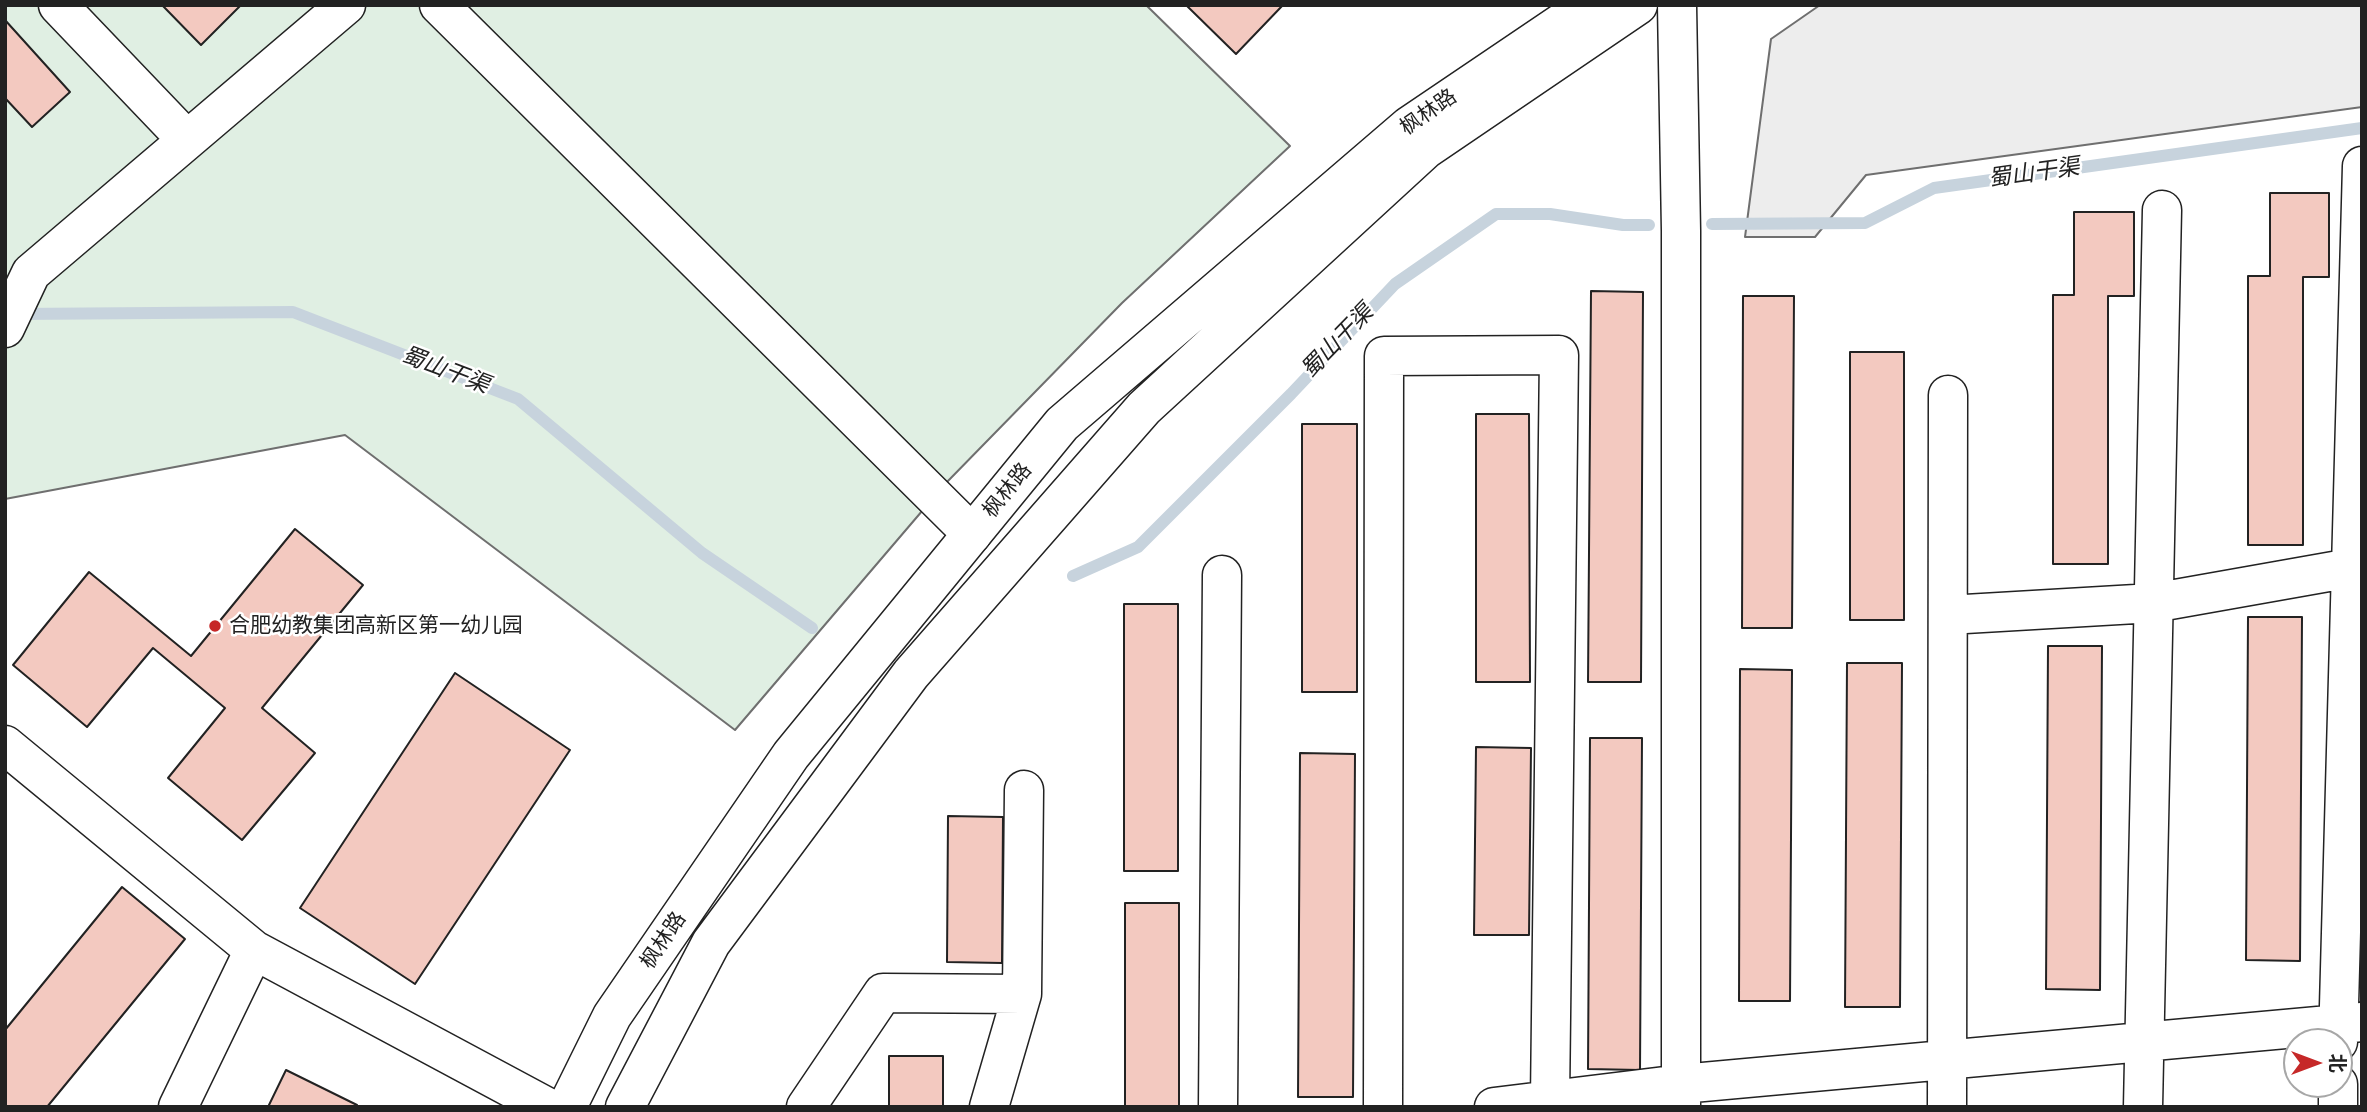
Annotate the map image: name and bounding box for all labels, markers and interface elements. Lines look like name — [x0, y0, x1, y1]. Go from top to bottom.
street label: 枫林路 — [1396, 85, 1462, 141]
water label: 蜀山干渠 — [1987, 154, 2081, 194]
water label: 蜀山干渠 — [1296, 299, 1380, 385]
water label: 蜀山干渠 — [397, 342, 493, 400]
street label: 枫林路 — [978, 459, 1038, 523]
place label: 合肥幼教集团高新区第一幼儿园 — [229, 613, 523, 639]
marker: 合肥幼教集团高新区第一幼儿园 — [207, 618, 223, 634]
street label: 枫林路 — [636, 908, 692, 974]
north arrow — [2283, 1028, 2353, 1098]
text: 北 — [2325, 1053, 2350, 1073]

